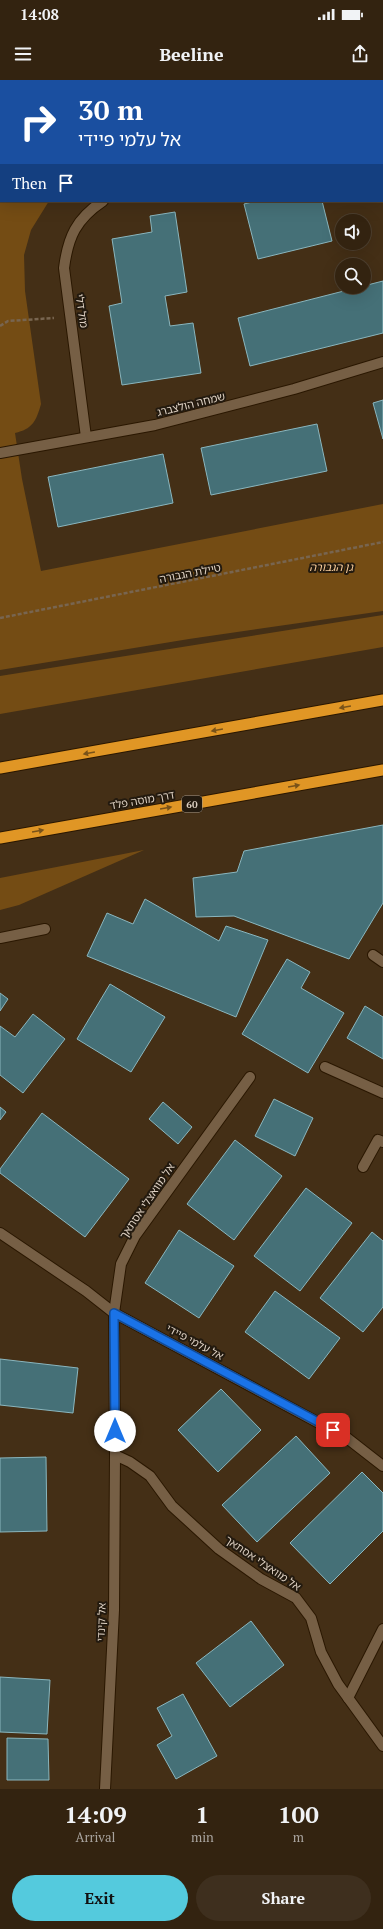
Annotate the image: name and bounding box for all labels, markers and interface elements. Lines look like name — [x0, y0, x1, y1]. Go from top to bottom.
text: 14:08 — [20, 4, 59, 24]
text: Beeline — [159, 42, 224, 66]
icon: menu — [12, 43, 34, 65]
icon: share — [349, 43, 371, 65]
text: 30 m — [78, 91, 143, 128]
icon: right — [12, 96, 64, 148]
text: אל עלמי פיידי — [78, 127, 181, 151]
icon: arrive — [55, 172, 77, 194]
text: Then — [12, 173, 47, 193]
map controls — [335, 214, 371, 294]
button: sound — [335, 214, 371, 250]
button: search — [335, 258, 371, 294]
street label: מזל דלי — [73, 293, 91, 329]
street label: שמחה הולצברג — [155, 389, 227, 419]
street label: טיילת הגבורה — [158, 560, 222, 586]
park label: גן הגבורה — [309, 560, 354, 574]
one-way arrow — [339, 704, 351, 710]
one-way arrow — [211, 727, 223, 733]
one-way arrow — [83, 750, 95, 756]
one-way arrow — [288, 782, 300, 788]
street label: דרך מוסה פלד — [109, 787, 175, 813]
road number: 60 — [182, 796, 202, 812]
one-way arrow — [160, 805, 172, 811]
one-way arrow — [32, 828, 44, 834]
street label: אל מוואצלי אסתאך — [116, 1160, 178, 1242]
street label: אל עלמי פיידי — [164, 1321, 226, 1363]
position arrow — [94, 1410, 136, 1452]
pin — [316, 1413, 350, 1447]
icon: arrive — [322, 1419, 344, 1441]
street label: אל מוואצלי אסתאך — [222, 1532, 304, 1594]
street label: אל קינדי — [93, 1602, 109, 1642]
text: 14:09 — [64, 1798, 127, 1830]
text: 1 — [196, 1798, 209, 1830]
text: 100 — [278, 1798, 319, 1830]
text: Arrival — [76, 1828, 115, 1846]
text: min — [191, 1828, 214, 1846]
text: m — [293, 1828, 304, 1846]
button: Exit — [12, 1875, 188, 1921]
button: Share — [196, 1875, 371, 1921]

